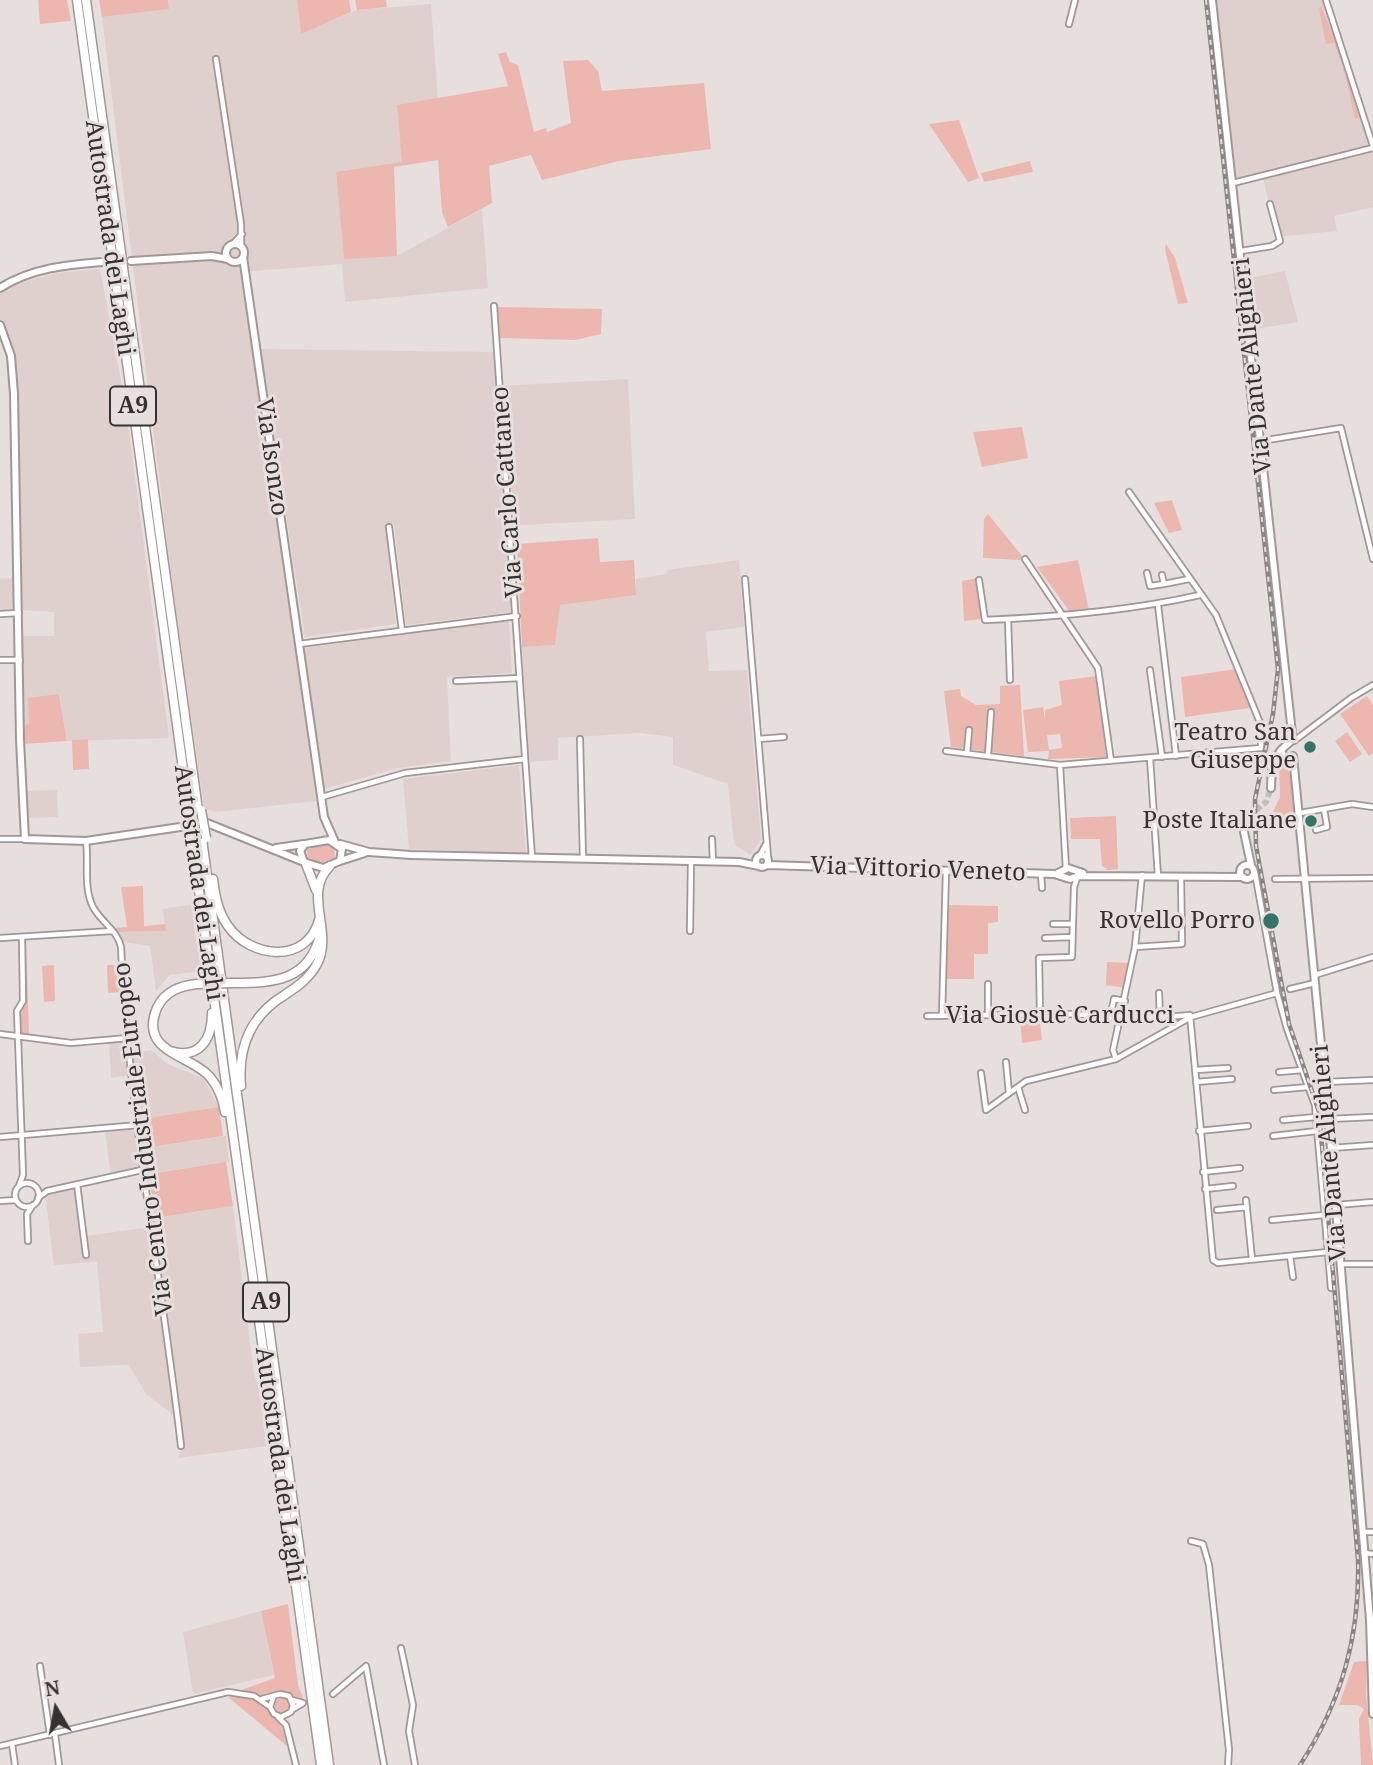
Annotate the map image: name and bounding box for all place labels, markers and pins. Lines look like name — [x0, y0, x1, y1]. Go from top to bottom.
place label: Teatro San Giuseppe — [1174, 719, 1296, 775]
marker: Teatro San Giuseppe — [1302, 739, 1318, 755]
place label: Poste Italiane — [1143, 807, 1297, 835]
marker: Poste Italiane — [1303, 813, 1319, 829]
place label: Rovello Porro — [1099, 907, 1255, 935]
marker: Rovello Porro — [1261, 911, 1281, 931]

